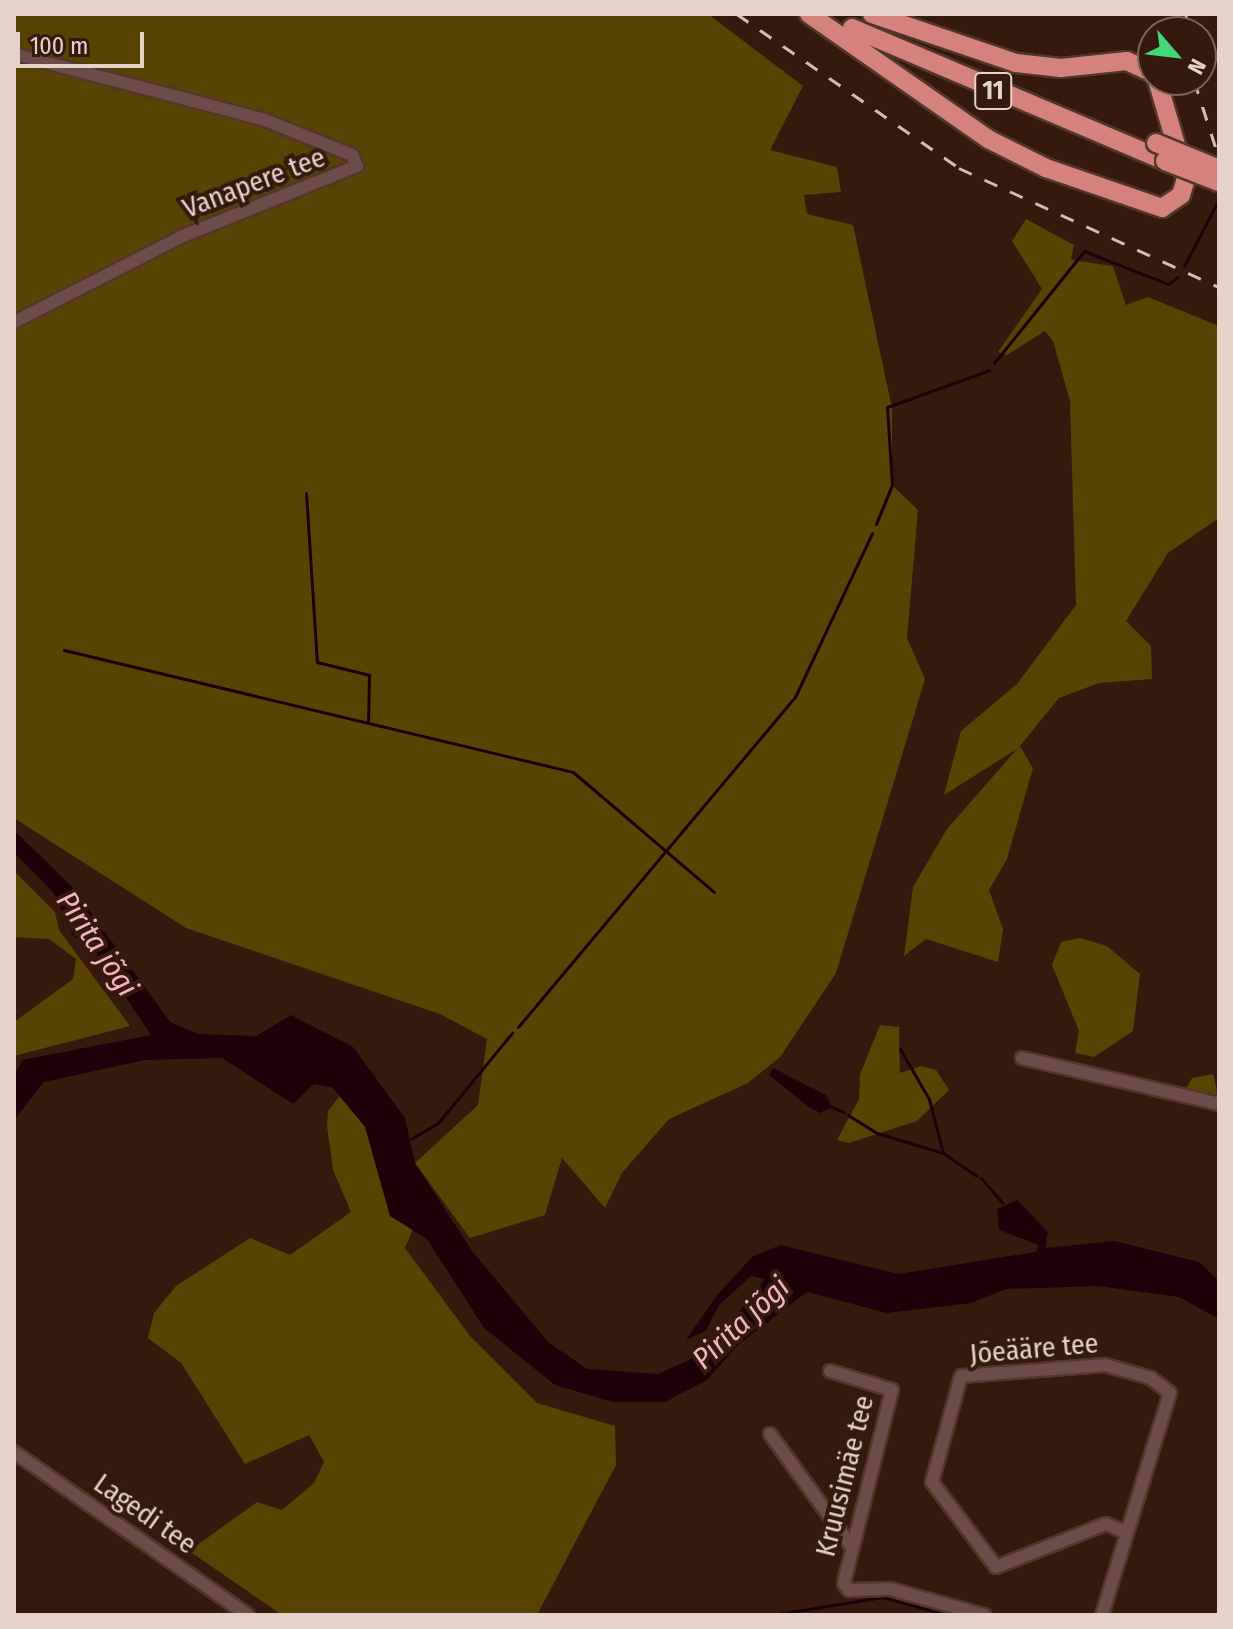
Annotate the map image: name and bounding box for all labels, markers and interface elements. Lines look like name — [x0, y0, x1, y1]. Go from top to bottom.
scale bar — [20, 16, 148, 66]
north arrow — [1137, 16, 1217, 96]
text: 100 m — [30, 32, 88, 60]
text: N — [1182, 54, 1212, 79]
road number: 11 — [973, 69, 1013, 113]
street label: Vanapere tee — [178, 140, 330, 226]
water label: Pirita jõgi — [49, 885, 145, 1003]
water label: Pirita jõgi — [685, 1269, 797, 1377]
street label: Jõeääre tee — [968, 1327, 1100, 1371]
street label: Kruusimäe tee — [809, 1392, 881, 1560]
street label: Lagedi tee — [87, 1467, 203, 1561]

